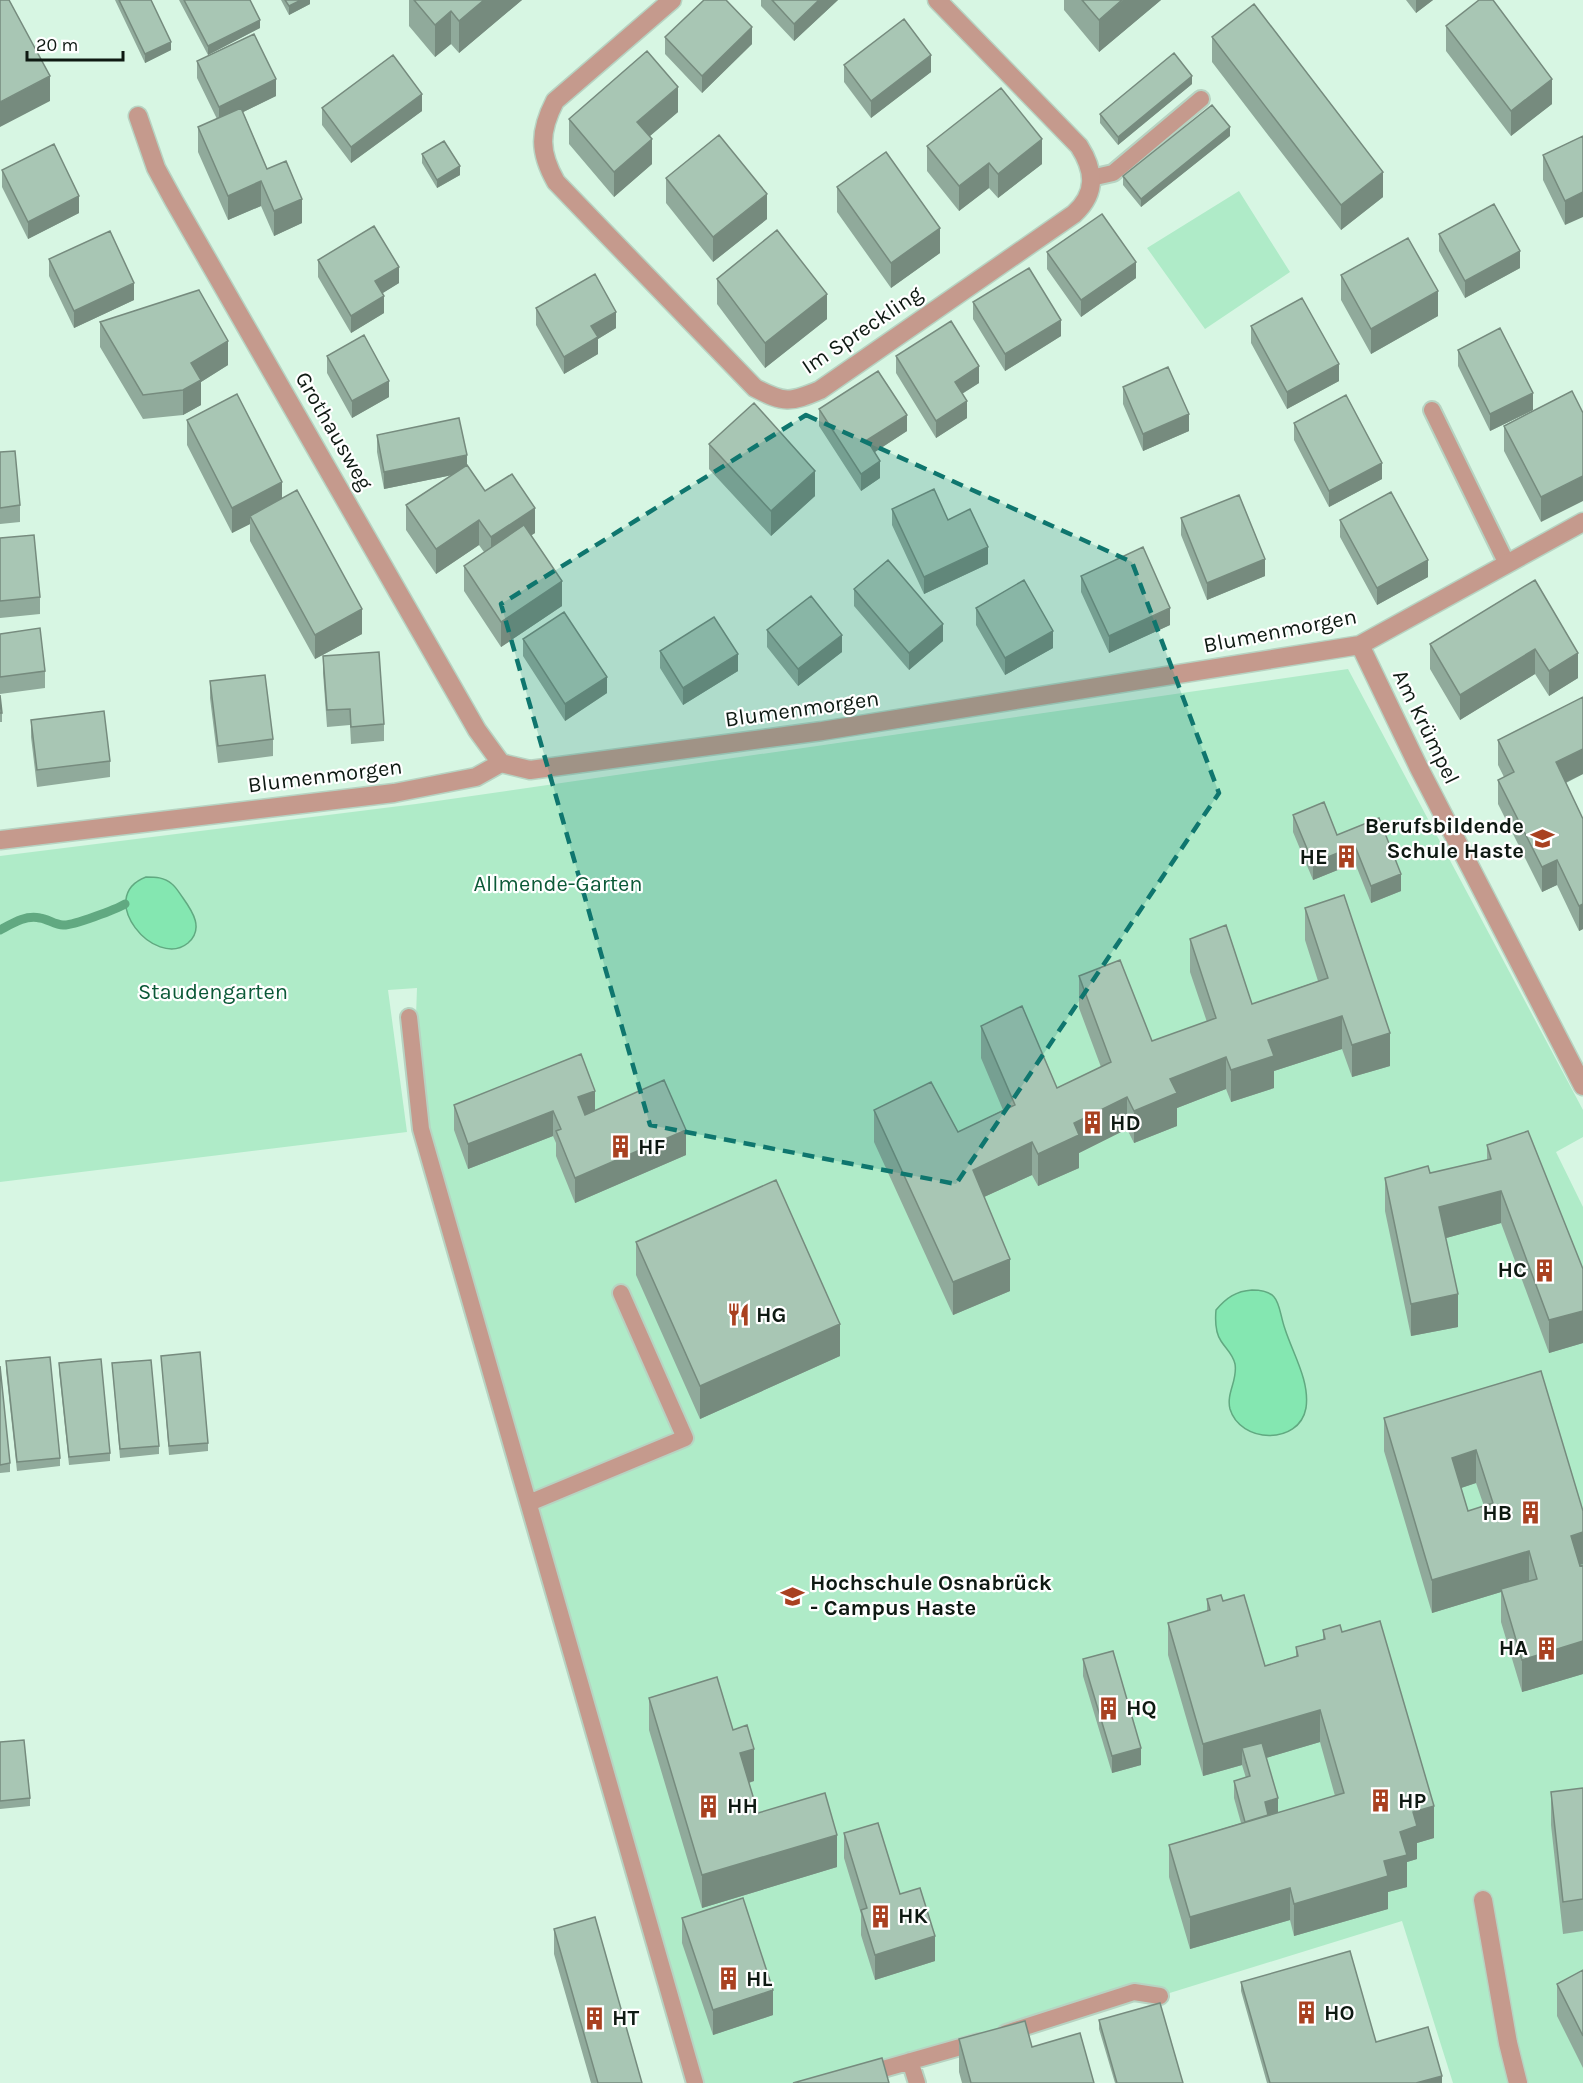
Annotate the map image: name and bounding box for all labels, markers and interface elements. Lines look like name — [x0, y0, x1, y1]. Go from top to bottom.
scale bar — [27, 24, 123, 62]
text: 20 m — [36, 34, 78, 56]
street label: Im Spreckling — [797, 280, 928, 380]
street label: Grothausweg — [290, 367, 379, 495]
street label: Blumenmorgen — [1201, 603, 1359, 659]
street label: Am Krümpel — [1387, 666, 1465, 788]
street label: Blumenmorgen — [723, 685, 881, 733]
street label: Blumenmorgen — [246, 754, 404, 798]
place label: Berufsbildende Schule Haste — [1365, 813, 1524, 864]
school or university icon: Berufsbildende Schule Haste — [1529, 826, 1555, 852]
place label: HE — [1300, 844, 1328, 870]
building icon: HE — [1333, 844, 1359, 870]
park label: Allmende-Garten — [473, 871, 643, 897]
park label: Staudengarten — [138, 979, 288, 1005]
building icon: HD — [1079, 1110, 1105, 1136]
place label: HD — [1110, 1110, 1141, 1136]
building icon: HF — [607, 1134, 633, 1160]
place label: HF — [638, 1134, 666, 1160]
place label: HC — [1498, 1257, 1527, 1283]
building icon: HC — [1532, 1257, 1558, 1283]
restaurant icon: HG — [725, 1302, 751, 1328]
place label: HG — [756, 1302, 786, 1328]
place label: HB — [1482, 1500, 1512, 1526]
building icon: HB — [1517, 1500, 1543, 1526]
place label: Hochschule Osnabrück - Campus Haste — [810, 1570, 1052, 1621]
school or university icon: Hochschule Osnabrück - Campus Haste — [779, 1583, 805, 1609]
place label: HA — [1499, 1635, 1528, 1661]
building icon: HA — [1533, 1635, 1559, 1661]
building icon: HQ — [1095, 1695, 1121, 1721]
place label: HQ — [1126, 1695, 1157, 1721]
building icon: HP — [1367, 1788, 1393, 1814]
place label: HP — [1398, 1788, 1427, 1814]
building icon: HH — [696, 1793, 722, 1819]
place label: HH — [727, 1793, 758, 1819]
building icon: HK — [867, 1903, 893, 1929]
place label: HK — [898, 1903, 929, 1929]
building icon: HL — [715, 1966, 741, 1992]
place label: HL — [746, 1966, 773, 1992]
building icon: HO — [1293, 2000, 1319, 2026]
place label: HO — [1324, 2000, 1355, 2026]
building icon: HT — [581, 2005, 607, 2031]
place label: HT — [612, 2005, 640, 2031]

